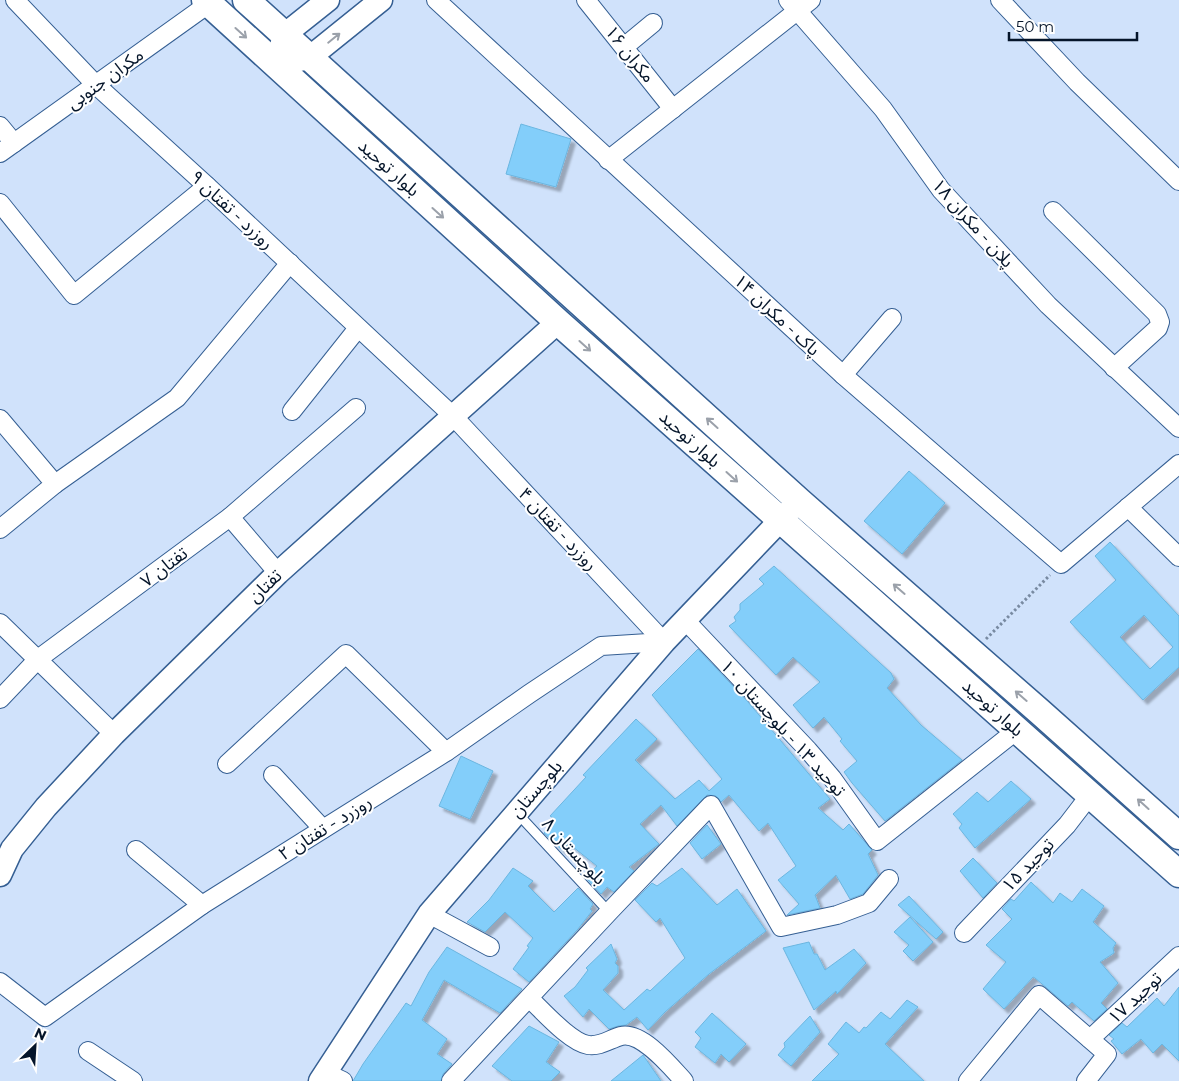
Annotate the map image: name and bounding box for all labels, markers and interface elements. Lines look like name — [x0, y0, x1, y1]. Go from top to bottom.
scale bar — [1009, 10, 1136, 42]
text: 50 m — [1016, 17, 1054, 36]
street label: مکران ۱۶ — [600, 21, 660, 87]
one-way arrow — [234, 27, 247, 39]
one-way arrow — [327, 32, 340, 43]
street label: مکران جنوبی — [62, 44, 148, 114]
street label: بلوار توحید — [354, 135, 424, 201]
street label: روزرد - تفتان ۹ — [186, 166, 278, 254]
street label: پلان - مکران ۱۸ — [927, 174, 1019, 272]
one-way arrow — [432, 207, 445, 219]
street label: پاک - مکران ۱۴ — [729, 269, 825, 361]
one-way arrow — [578, 340, 591, 352]
street label: بلوار توحید — [655, 406, 725, 472]
one-way arrow — [706, 417, 719, 429]
one-way arrow — [726, 471, 739, 483]
street label: روزرد - تفتان ۴ — [514, 483, 602, 575]
street label: تفتان ۷ — [136, 542, 192, 592]
street label: تفتان — [243, 565, 287, 607]
one-way arrow — [893, 584, 906, 595]
street label: توحید ۱۳ - بلوچستان ۱۰ — [716, 655, 850, 801]
street label: بلوار توحید — [958, 675, 1028, 741]
one-way arrow — [1015, 690, 1028, 702]
street label: بلوچستان — [505, 756, 567, 822]
street label: روزرد - تفتان ۲ — [274, 791, 376, 865]
one-way arrow — [1136, 798, 1149, 810]
street label: بلوچستان ۸ — [537, 813, 611, 889]
street label: توحید ۱۵ — [997, 834, 1059, 896]
street label: توحید ۱۷ — [1103, 967, 1167, 1029]
north arrow — [10, 1021, 60, 1071]
text: N — [32, 1024, 49, 1045]

